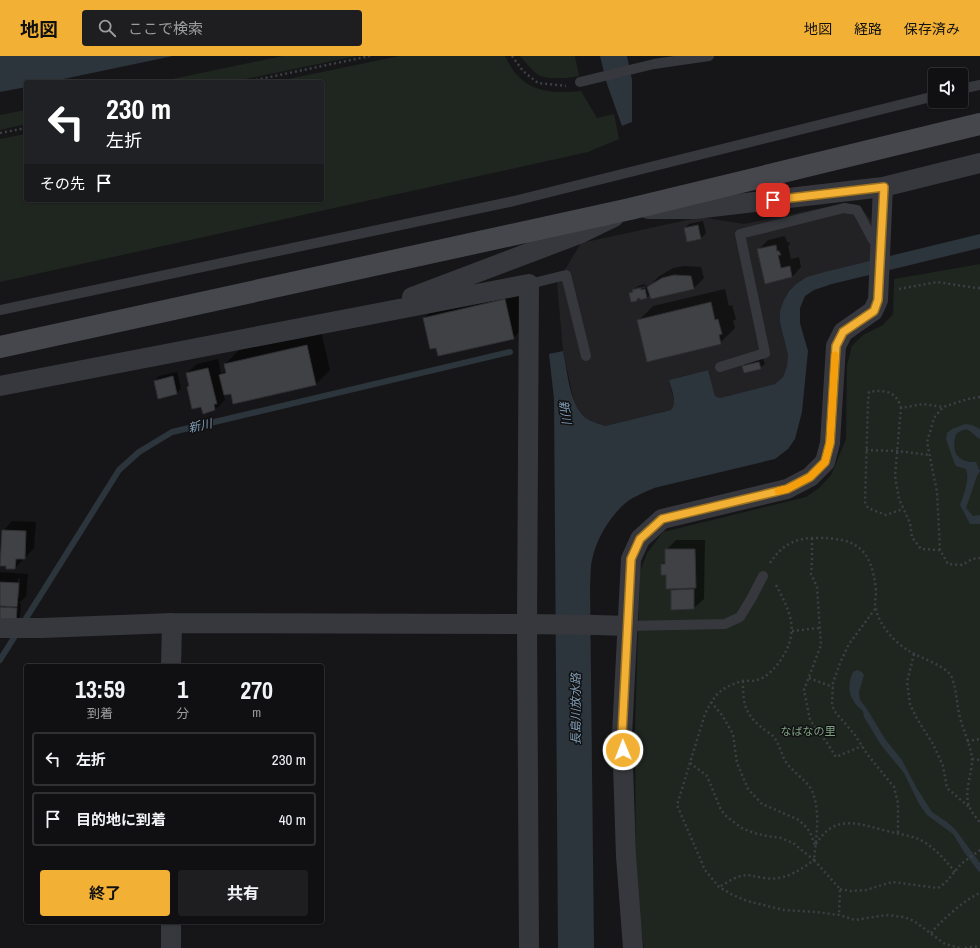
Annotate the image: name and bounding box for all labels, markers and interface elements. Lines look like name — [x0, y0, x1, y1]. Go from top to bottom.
search box — [82, 10, 362, 46]
text: 地図 — [20, 16, 58, 42]
icon: search — [96, 17, 118, 39]
text: ここで検索 — [128, 18, 203, 39]
text: 地図 — [804, 20, 832, 38]
text: 経路 — [854, 20, 882, 38]
text: 保存済み — [904, 20, 960, 38]
map controls — [928, 68, 968, 108]
button: sound — [928, 68, 968, 108]
text: 230 m — [106, 90, 171, 128]
icon: left — [40, 96, 92, 148]
text: 左折 — [106, 128, 142, 153]
icon: arrive — [93, 172, 115, 194]
text: その先 — [40, 173, 85, 194]
pin — [756, 183, 790, 217]
icon: arrive — [762, 189, 784, 211]
water label: 新川 — [555, 399, 575, 427]
water label: 新川 — [187, 415, 215, 436]
water label: 長島川放水路 — [568, 672, 584, 745]
text: 13:59 — [75, 673, 125, 705]
text: 1 — [177, 673, 188, 705]
text: 270 — [240, 674, 273, 706]
text: m — [252, 704, 261, 721]
text: 到着 — [87, 705, 113, 722]
text: 分 — [176, 705, 189, 722]
park label: なばなの里 — [781, 724, 836, 738]
position arrow — [602, 729, 644, 771]
icon: left — [42, 748, 64, 770]
text: 左折 — [76, 749, 106, 770]
text: 230 m — [272, 749, 306, 770]
icon: arrive — [42, 808, 64, 830]
text: 目的地に到着 — [76, 809, 166, 830]
text: 40 m — [279, 809, 306, 830]
button: 終了 — [40, 870, 170, 916]
button: 共有 — [178, 870, 308, 916]

